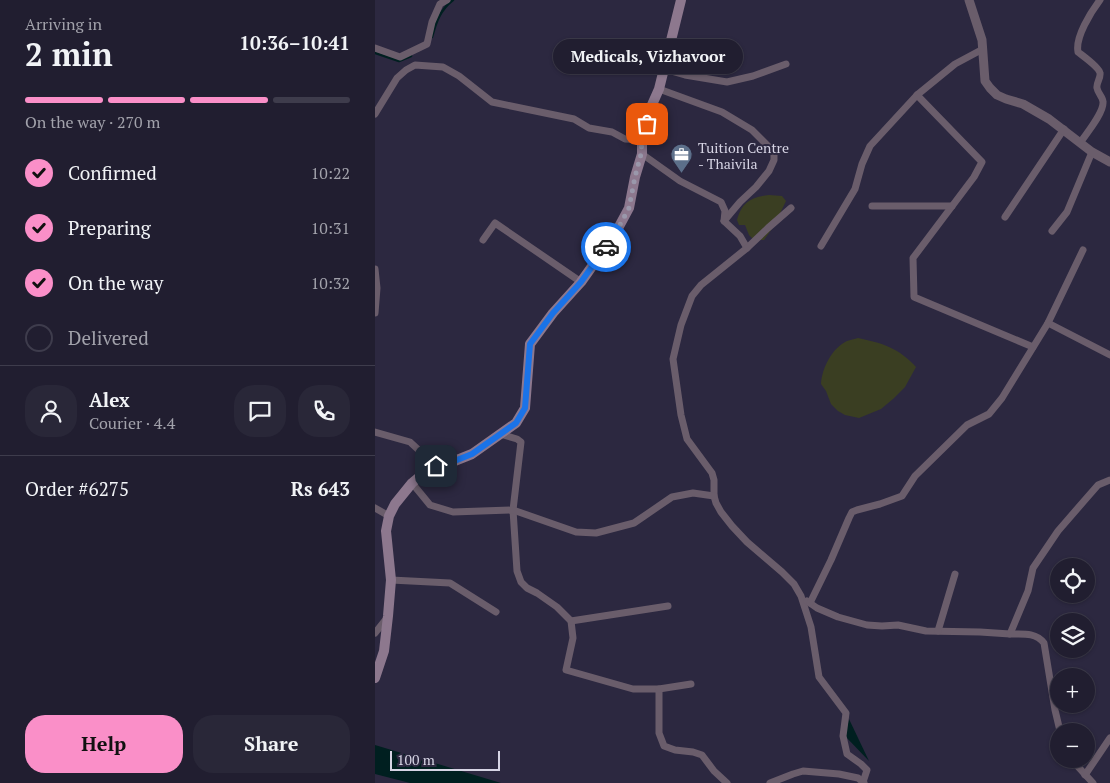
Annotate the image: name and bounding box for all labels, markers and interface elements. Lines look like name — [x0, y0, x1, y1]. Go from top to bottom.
text: Arriving in — [25, 13, 102, 35]
text: 10:36–10:41 — [239, 30, 350, 55]
text: 2 min — [25, 33, 113, 75]
callout: Medicals, Vizhavoor — [552, 39, 742, 74]
text: Medicals, Vizhavoor — [571, 45, 725, 67]
pin — [626, 103, 668, 145]
icon: bag — [633, 110, 661, 138]
text: On the way · 270 m — [25, 111, 160, 133]
place label: Tuition Centre - Thaivila — [698, 138, 789, 173]
office icon: Tuition Centre - Thaivila — [670, 143, 694, 174]
icon: check — [25, 159, 53, 187]
text: Confirmed — [68, 160, 157, 185]
text: 10:22 — [311, 162, 350, 184]
icon: check — [25, 214, 53, 242]
text: Preparing — [68, 215, 151, 240]
text: 10:31 — [311, 217, 350, 239]
courier — [581, 222, 631, 272]
icon: car — [592, 233, 620, 261]
icon: check — [25, 269, 53, 297]
text: On the way — [68, 270, 163, 295]
text: 10:32 — [311, 272, 350, 294]
text: Delivered — [68, 325, 149, 350]
button: person — [25, 385, 77, 437]
button: chat — [234, 385, 286, 437]
button: phone — [298, 385, 350, 437]
text: Alex — [89, 387, 130, 412]
text: Courier · 4.4 — [89, 412, 175, 434]
pin — [415, 445, 457, 487]
icon: home — [422, 452, 450, 480]
text: Order #6275 — [25, 476, 129, 501]
text: Rs 643 — [291, 476, 350, 501]
map controls — [1050, 558, 1095, 768]
button: locate — [1050, 558, 1095, 603]
button: layers — [1050, 613, 1095, 658]
button: + — [1050, 668, 1095, 713]
button: Help — [25, 715, 183, 773]
button: Share — [193, 715, 350, 773]
button: − — [1050, 723, 1095, 768]
scale bar — [390, 748, 500, 771]
text: 100 m — [397, 750, 435, 769]

